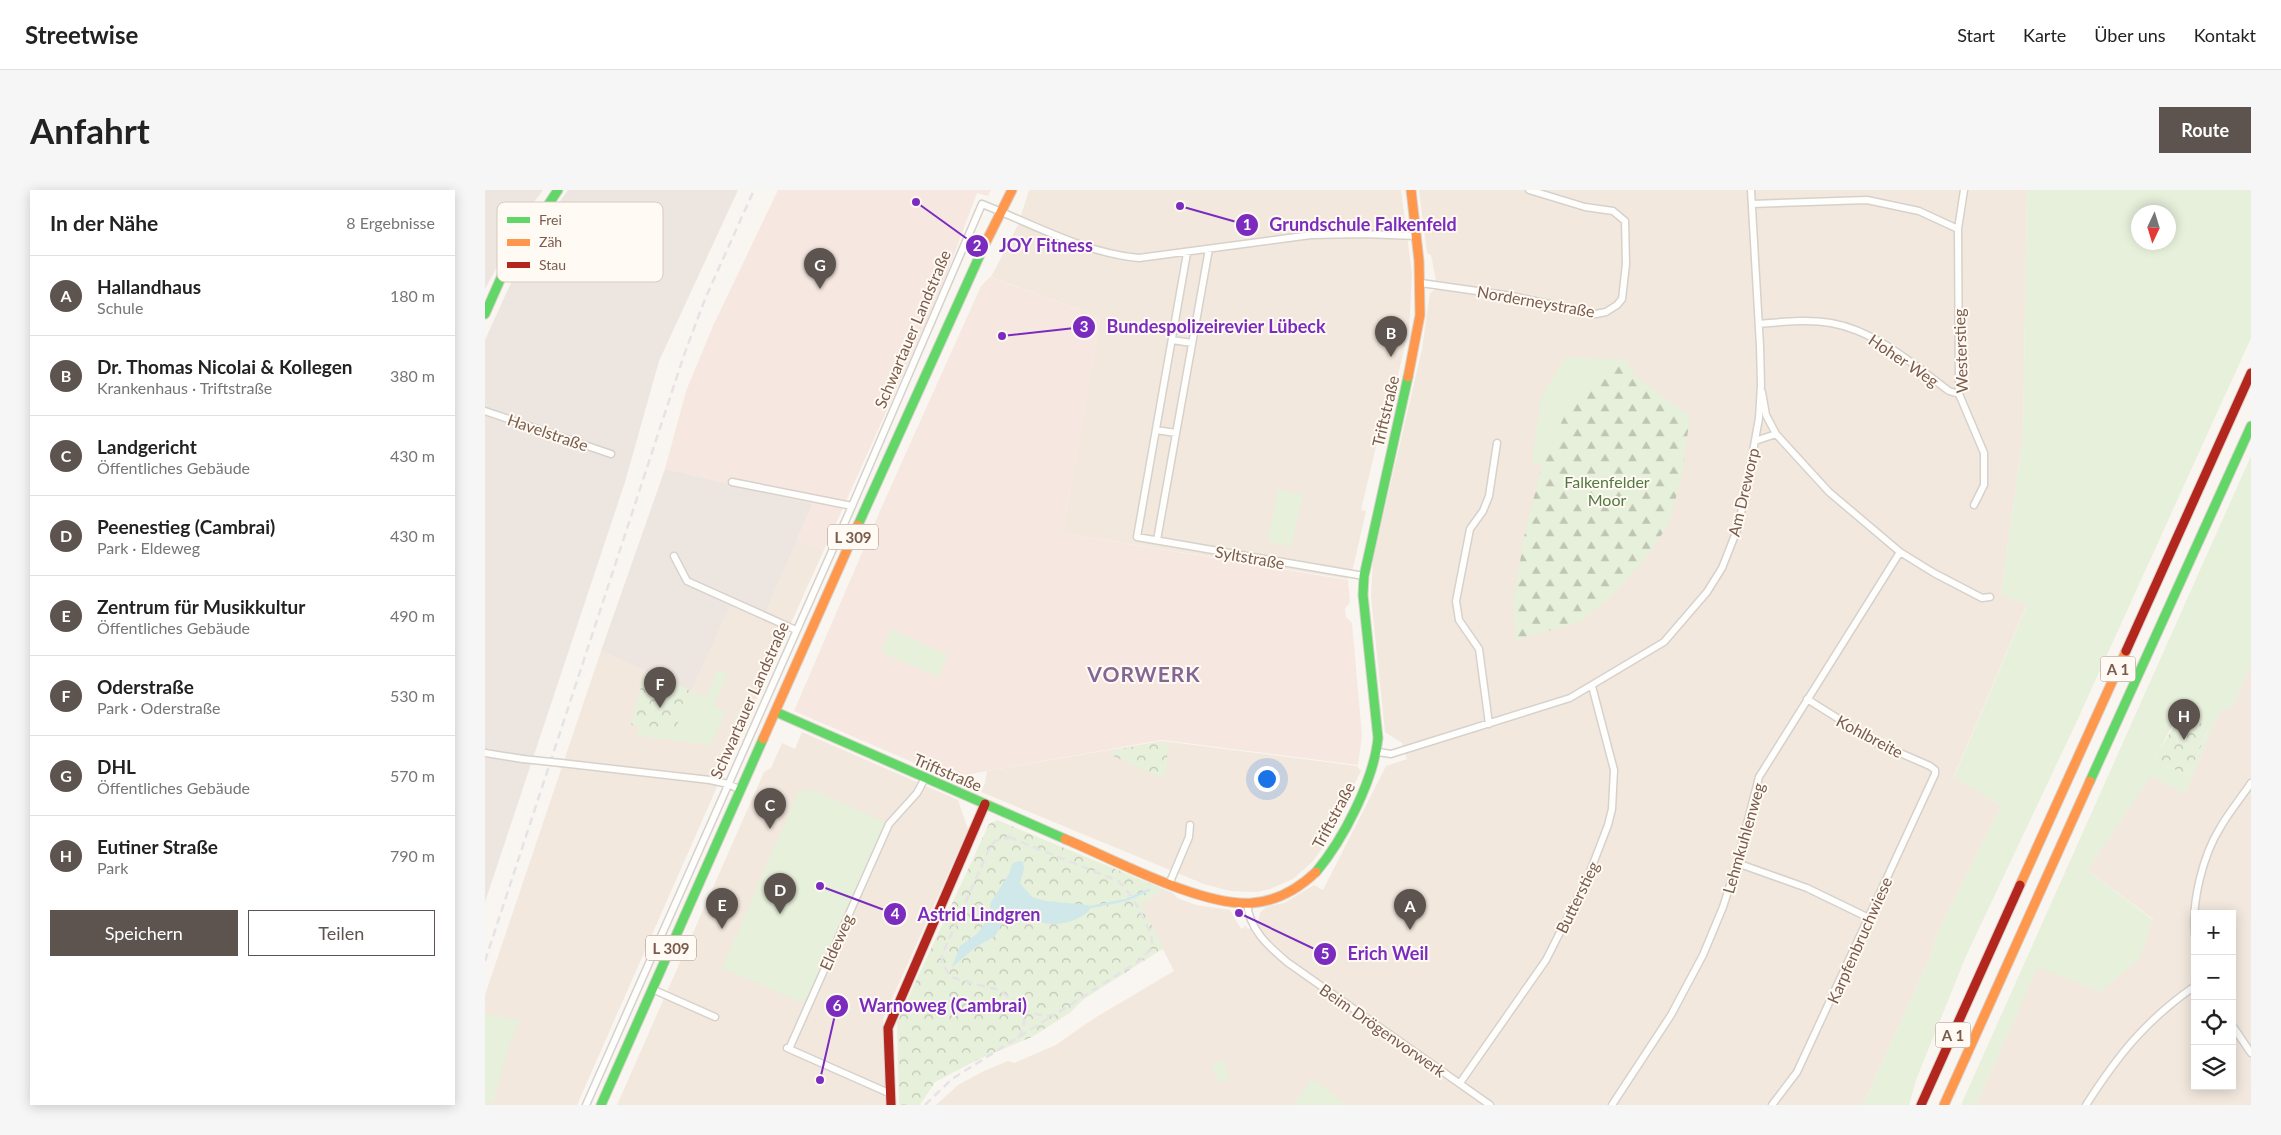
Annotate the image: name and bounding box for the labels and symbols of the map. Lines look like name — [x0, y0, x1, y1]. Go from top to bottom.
legend — [497, 202, 663, 282]
north arrow — [2131, 205, 2176, 250]
callout: Grundschule Falkenfeld — [1235, 208, 1467, 241]
text: Frei — [539, 211, 562, 228]
text: Grundschule Falkenfeld — [1269, 213, 1457, 235]
text: 1 — [1243, 215, 1251, 233]
callout: JOY Fitness — [964, 229, 1104, 262]
text: Zäh — [539, 233, 562, 250]
text: JOY Fitness — [999, 234, 1093, 256]
text: 2 — [973, 236, 982, 254]
street label: Schwartauer Landstraße — [870, 247, 954, 411]
pin: G — [804, 248, 836, 289]
text: Stau — [539, 256, 566, 273]
street label: Norderneystraße — [1476, 281, 1596, 321]
street label: Westerstieg — [1949, 308, 1971, 394]
callout: Bundespolizeirevier Lübeck — [1071, 310, 1336, 343]
text: Bundespolizeirevier Lübeck — [1106, 315, 1326, 337]
pin: B — [1375, 316, 1407, 357]
text: 3 — [1080, 317, 1088, 335]
street label: Hoher Weg — [1865, 330, 1943, 390]
street label: Triftstraße — [1368, 374, 1402, 448]
street label: Havelstraße — [505, 409, 591, 455]
street label: Am Dreworp — [1724, 446, 1762, 538]
park label: Falkenfelder Moor — [1564, 472, 1650, 509]
road number: L 309 — [828, 524, 878, 550]
street label: Syltstraße — [1214, 542, 1286, 572]
street label: Schwartauer Landstraße — [706, 618, 792, 782]
road number: A 1 — [2101, 656, 2135, 682]
district label: VORWERK — [1086, 661, 1201, 686]
pin: F — [644, 667, 676, 708]
pin: H — [2168, 699, 2200, 740]
street label: Kohlbreite — [1833, 711, 1907, 761]
street label: Triftstraße — [911, 749, 985, 795]
your location — [1254, 766, 1280, 792]
street label: Triftstraße — [1308, 779, 1358, 851]
street label: Lehmkuhlenweg — [1718, 780, 1768, 896]
pin: C — [754, 788, 786, 829]
street label: Butterstieg — [1551, 858, 1603, 936]
pin: D — [764, 873, 796, 914]
street label: Karpfenbruchwiese — [1823, 874, 1895, 1006]
pin: E — [706, 888, 738, 929]
pin: A — [1394, 889, 1426, 930]
callout: Astrid Lindgren — [882, 898, 1050, 931]
text: Astrid Lindgren — [917, 903, 1041, 925]
text: 4 — [891, 904, 900, 922]
street label: Eldeweg — [815, 911, 857, 973]
road number: L 309 — [646, 936, 696, 960]
callout: Erich Weil — [1312, 938, 1439, 971]
text: Erich Weil — [1347, 942, 1429, 964]
text: 5 — [1321, 944, 1329, 962]
street label: Beim Drögenvorwerk — [1316, 979, 1450, 1081]
callout: Warnoweg (Cambrai) — [824, 989, 1037, 1022]
text: Warnoweg (Cambrai) — [859, 994, 1027, 1016]
text: 6 — [833, 996, 842, 1014]
road number: A 1 — [1935, 1022, 1971, 1048]

